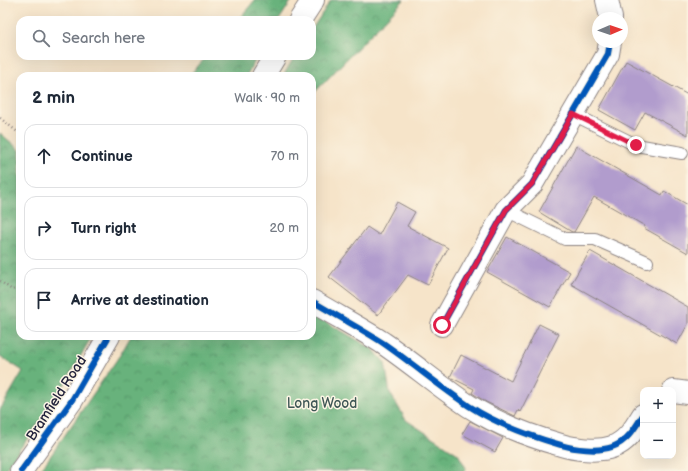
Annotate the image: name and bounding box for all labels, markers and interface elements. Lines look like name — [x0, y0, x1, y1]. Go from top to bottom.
north arrow — [592, 12, 628, 48]
search box — [16, 16, 316, 60]
icon: search — [30, 27, 52, 49]
text: Search here — [62, 29, 145, 48]
text: 2 min — [32, 88, 75, 108]
text: Walk · 90 m — [234, 90, 300, 106]
route end — [627, 136, 645, 154]
icon: ahead — [33, 145, 55, 167]
text: Continue — [71, 147, 133, 166]
text: 70 m — [271, 148, 299, 164]
icon: right — [33, 217, 55, 239]
text: Turn right — [71, 219, 136, 238]
text: 20 m — [269, 220, 299, 236]
icon: arrive — [33, 289, 55, 311]
text: Arrive at destination — [71, 291, 209, 310]
route start — [433, 316, 451, 334]
street label: Bramfield Road — [23, 353, 90, 444]
map controls — [640, 387, 676, 459]
button: + — [640, 387, 676, 423]
park label: Long Wood — [287, 395, 357, 412]
button: − — [640, 423, 676, 459]

